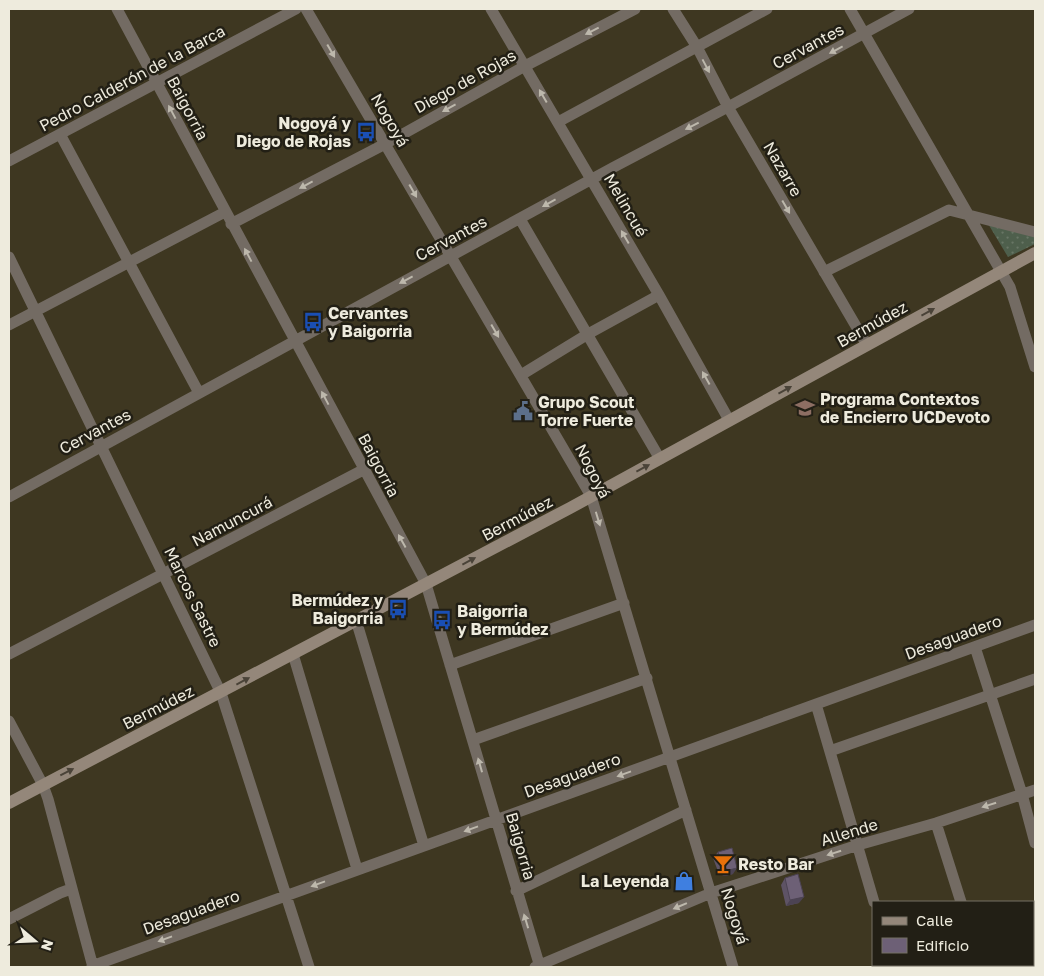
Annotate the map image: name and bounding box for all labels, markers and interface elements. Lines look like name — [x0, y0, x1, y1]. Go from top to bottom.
street label: Cervantes — [769, 19, 847, 73]
street label: Pedro Calderón de la Barca — [36, 20, 228, 136]
one-way arrow — [585, 27, 599, 35]
one-way arrow — [327, 43, 335, 58]
street label: Diego de Rojas — [411, 45, 519, 117]
one-way arrow — [829, 45, 843, 54]
one-way arrow — [702, 59, 710, 73]
street label: Baigorria — [163, 73, 213, 143]
street label: Nogoyá — [367, 90, 413, 150]
one-way arrow — [538, 90, 547, 103]
one-way arrow — [168, 104, 176, 119]
one-way arrow — [442, 104, 455, 113]
place label: Nogoyá y Diego de Rojas — [236, 113, 351, 151]
bus stop icon: Nogoyá y Diego de Rojas — [355, 121, 377, 143]
one-way arrow — [685, 122, 700, 130]
street label: Nazarre — [759, 138, 807, 200]
street label: Melincué — [600, 170, 652, 240]
one-way arrow — [298, 181, 313, 189]
one-way arrow — [409, 184, 417, 199]
one-way arrow — [542, 198, 556, 207]
one-way arrow — [782, 201, 791, 214]
street label: Cervantes — [412, 211, 490, 265]
one-way arrow — [621, 229, 629, 244]
one-way arrow — [244, 248, 252, 262]
one-way arrow — [399, 276, 414, 284]
street label: Bermúdez — [833, 296, 911, 352]
place label: Cervantes y Baigorria — [328, 303, 412, 341]
one-way arrow — [921, 308, 935, 316]
bus stop icon: Cervantes y Baigorria — [302, 311, 324, 333]
one-way arrow — [491, 325, 500, 338]
one-way arrow — [701, 371, 710, 384]
one-way arrow — [779, 385, 792, 394]
place label: Programa Contextos de Encierro UCDevoto — [820, 389, 991, 427]
one-way arrow — [321, 391, 329, 406]
place label: Grupo Scout Torre Fuerte — [538, 392, 634, 430]
school or university icon: Programa Contextos de Encierro UCDevoto — [794, 397, 816, 419]
public building icon: Grupo Scout Torre Fuerte — [512, 400, 534, 422]
street label: Cervantes — [56, 404, 134, 458]
street label: Baigorria — [354, 430, 404, 500]
street label: Nogoyá — [571, 440, 615, 502]
one-way arrow — [636, 464, 651, 472]
street label: Namuncurá — [188, 491, 276, 551]
street label: Bermúdez — [478, 491, 556, 545]
one-way arrow — [595, 512, 603, 527]
one-way arrow — [398, 535, 407, 548]
street label: Marcos Sastre — [160, 544, 226, 650]
one-way arrow — [462, 557, 476, 565]
place label: Bermúdez y Baigorria — [292, 590, 383, 628]
bus stop icon: Bermúdez y Baigorria — [387, 598, 409, 620]
place label: Baigorria y Bermúdez — [457, 601, 548, 639]
bus stop icon: Baigorria y Bermúdez — [431, 609, 453, 631]
street label: Desaguadero — [902, 610, 1004, 664]
one-way arrow — [235, 677, 250, 685]
street label: Bermúdez — [119, 681, 197, 733]
street label: Desaguadero — [521, 748, 623, 802]
one-way arrow — [476, 757, 484, 772]
one-way arrow — [60, 768, 75, 776]
one-way arrow — [616, 770, 631, 778]
one-way arrow — [981, 801, 996, 809]
street label: Baigorria — [502, 810, 540, 882]
street label: Allende — [818, 814, 880, 850]
one-way arrow — [463, 825, 478, 833]
one-way arrow — [826, 850, 841, 857]
bar icon: Resto Bar — [712, 853, 734, 875]
place label: Resto Bar — [738, 854, 814, 874]
shop icon: La Leyenda — [673, 870, 695, 892]
place label: La Leyenda — [581, 871, 669, 891]
one-way arrow — [310, 880, 325, 888]
street label: Desaguadero — [140, 885, 242, 939]
street label: Nogoyá — [717, 885, 753, 947]
legend — [872, 901, 1034, 966]
one-way arrow — [673, 903, 687, 911]
text: Calle — [916, 911, 953, 929]
one-way arrow — [521, 913, 529, 928]
north arrow — [10, 916, 60, 966]
one-way arrow — [158, 936, 173, 943]
text: Edificio — [916, 936, 969, 954]
text: N — [38, 938, 58, 953]

